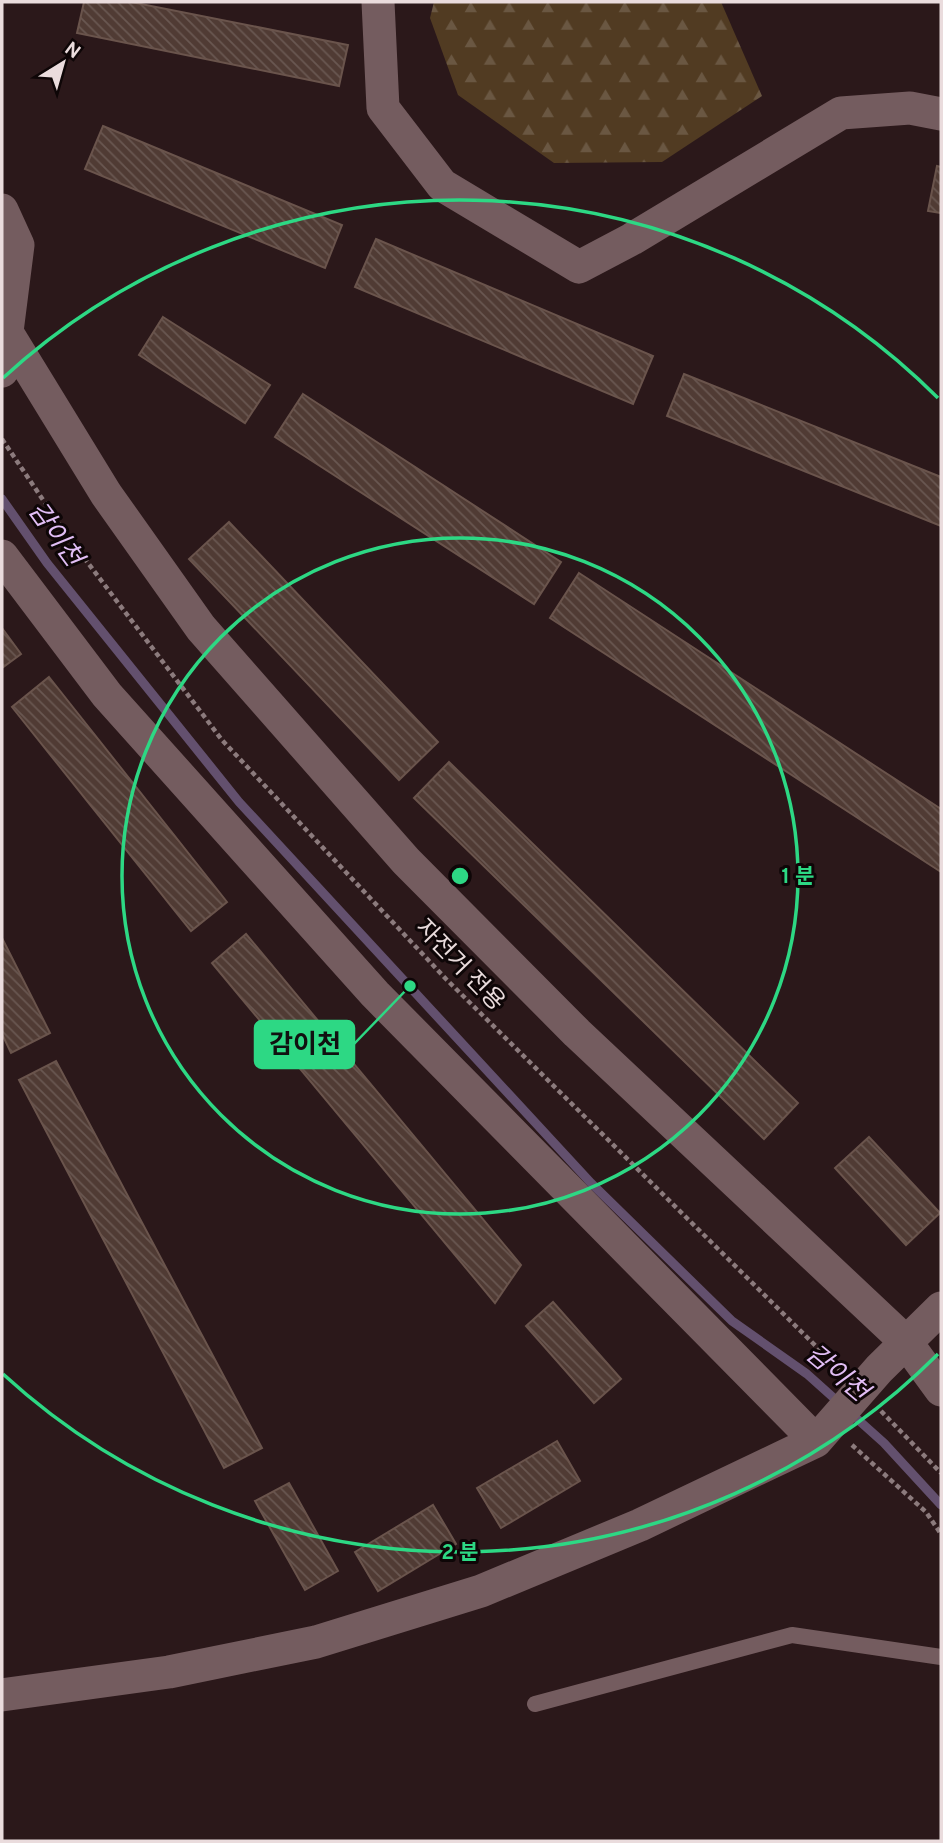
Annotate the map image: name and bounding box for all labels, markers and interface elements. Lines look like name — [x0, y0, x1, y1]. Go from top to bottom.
north arrow — [28, 28, 98, 98]
text: N — [59, 37, 85, 65]
water label: 감이천 — [20, 496, 90, 576]
centre of rings — [448, 864, 472, 888]
text: 1 분 — [782, 864, 814, 891]
street label: 자전거 전용 — [408, 914, 510, 1018]
callout: 감이천 — [255, 1021, 354, 1068]
text: 감이천 — [269, 1030, 341, 1063]
water label: 감이천 — [798, 1338, 876, 1412]
text: 2 분 — [441, 1540, 479, 1567]

